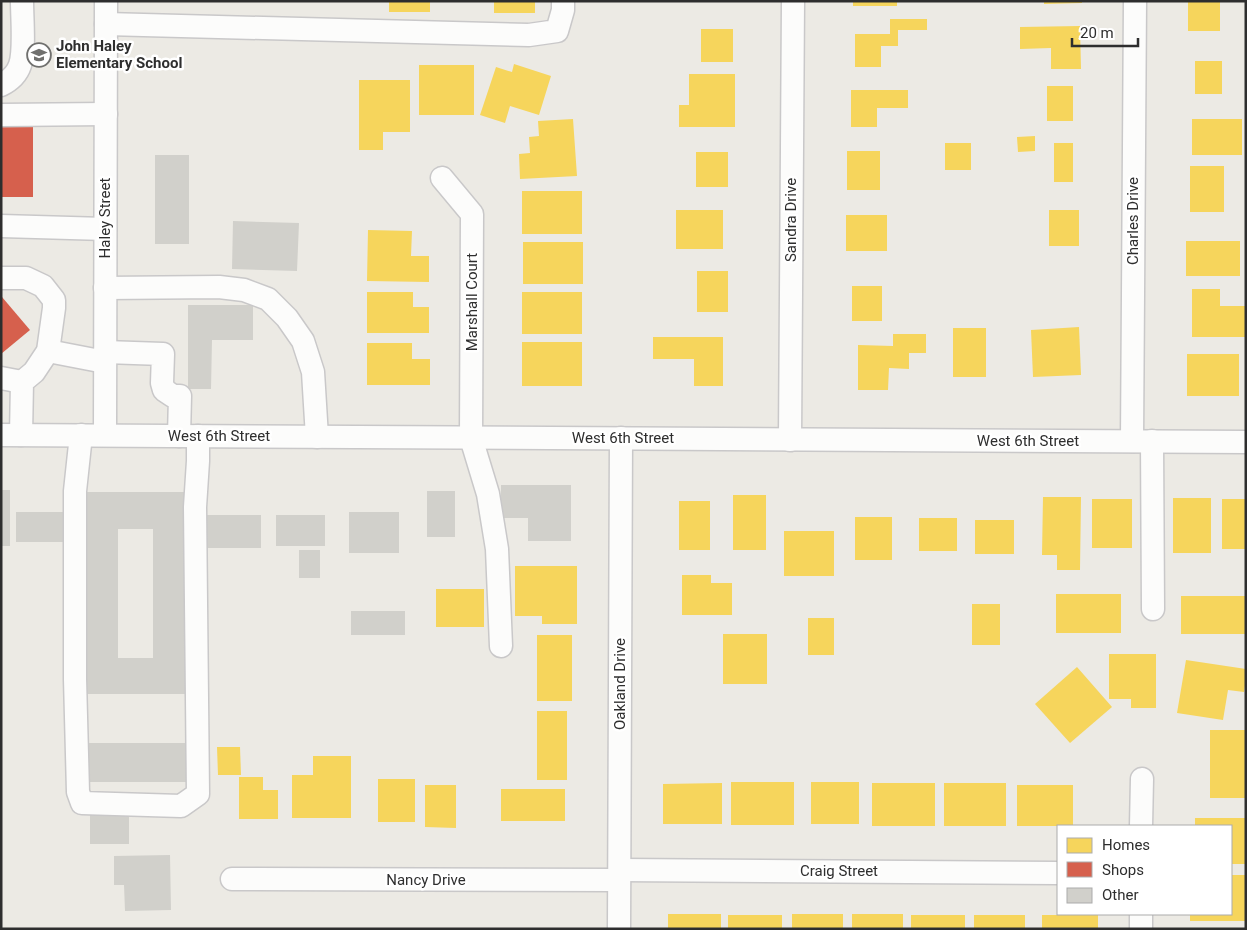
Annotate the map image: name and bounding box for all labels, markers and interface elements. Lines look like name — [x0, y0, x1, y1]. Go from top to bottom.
scale bar — [1072, 15, 1138, 47]
text: 20 m — [1080, 24, 1114, 42]
place label: John Haley Elementary School — [56, 37, 182, 72]
school or university icon: John Haley Elementary School — [26, 42, 52, 68]
street label: Charles Drive — [1124, 177, 1142, 265]
street label: Haley Street — [96, 178, 114, 258]
street label: Sandra Drive — [782, 178, 800, 262]
street label: Marshall Court — [463, 253, 481, 351]
street label: West 6th Street — [168, 427, 270, 445]
street label: West 6th Street — [572, 429, 674, 447]
street label: West 6th Street — [977, 432, 1079, 450]
street label: Oakland Drive — [611, 638, 629, 730]
legend — [1057, 825, 1232, 915]
text: Homes — [1102, 836, 1150, 854]
text: Shops — [1102, 861, 1144, 879]
street label: Craig Street — [800, 862, 878, 880]
street label: Nancy Drive — [386, 871, 466, 889]
text: Other — [1102, 886, 1139, 904]

